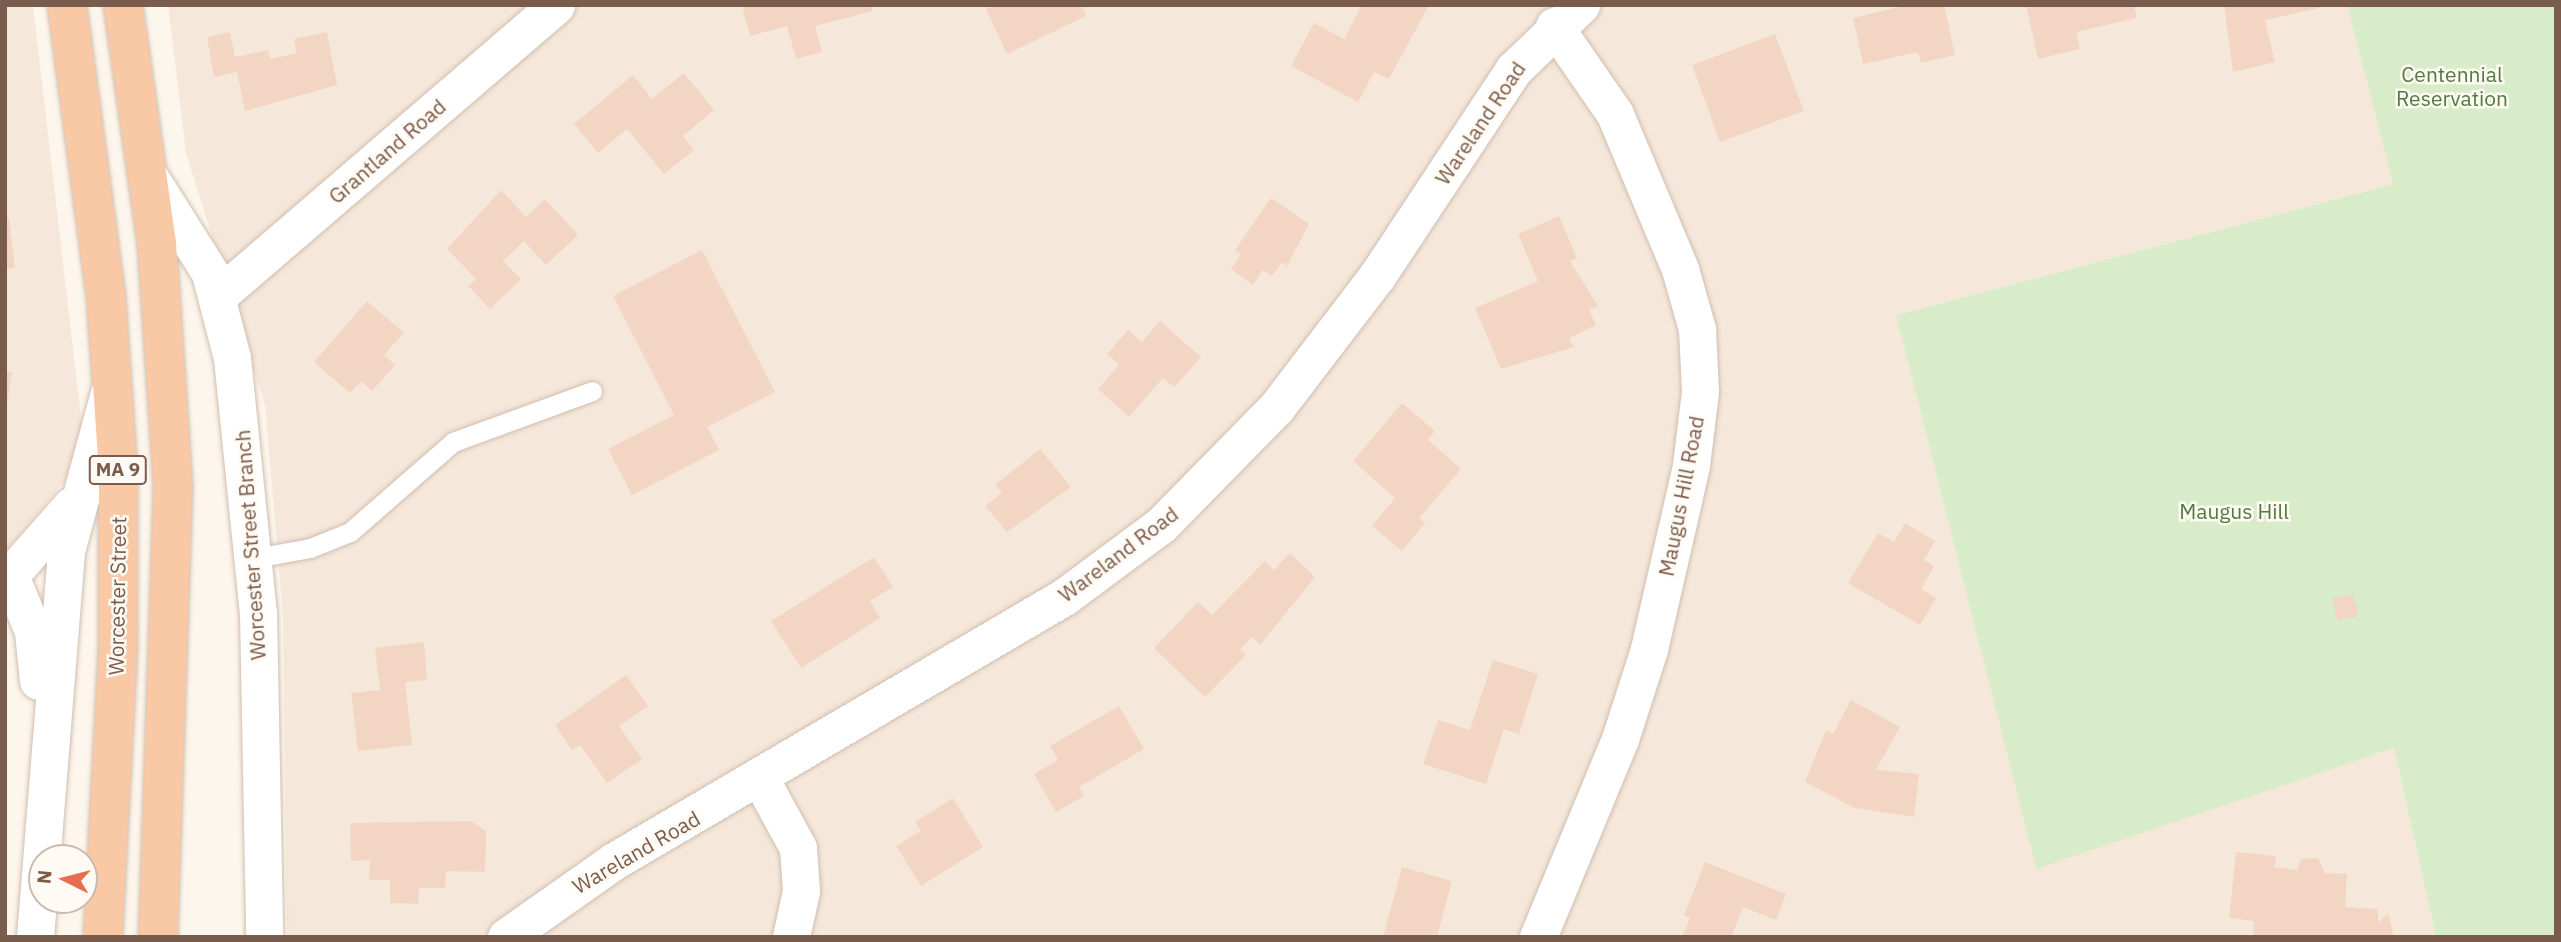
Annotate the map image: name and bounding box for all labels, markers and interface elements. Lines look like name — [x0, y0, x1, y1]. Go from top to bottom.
street label: Wareland Road — [1430, 57, 1530, 189]
park label: Centennial Reservation — [2396, 61, 2508, 111]
street label: Grantland Road — [323, 93, 451, 209]
street label: Maugus Hill Road — [1653, 414, 1709, 578]
street label: Worcester Street Branch — [229, 429, 271, 661]
road number: MA 9 — [88, 454, 148, 485]
park label: Maugus Hill — [2179, 498, 2289, 524]
street label: Wareland Road — [1053, 501, 1183, 607]
street label: Worcester Street — [103, 516, 131, 676]
street label: Wareland Road — [568, 805, 704, 899]
north arrow — [28, 844, 98, 914]
text: N — [31, 869, 57, 885]

